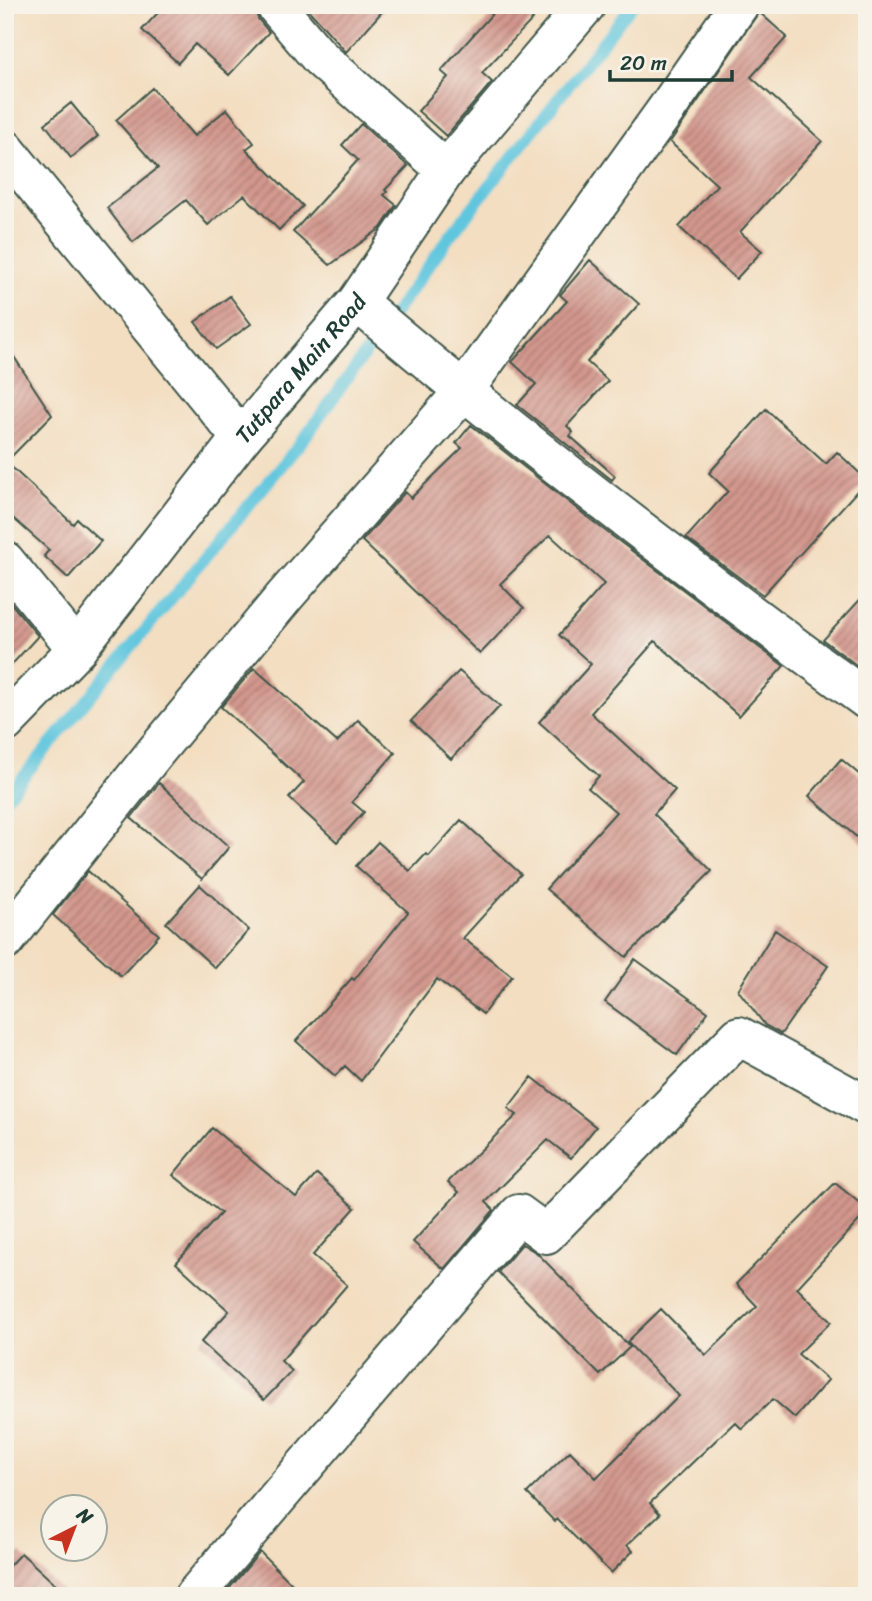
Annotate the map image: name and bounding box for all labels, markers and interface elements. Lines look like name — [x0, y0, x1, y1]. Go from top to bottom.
scale bar — [610, 38, 732, 82]
text: 20 m — [620, 44, 667, 82]
street label: Tutpara Main Road — [224, 284, 379, 453]
north arrow — [38, 1492, 108, 1562]
text: N — [68, 1498, 102, 1533]

